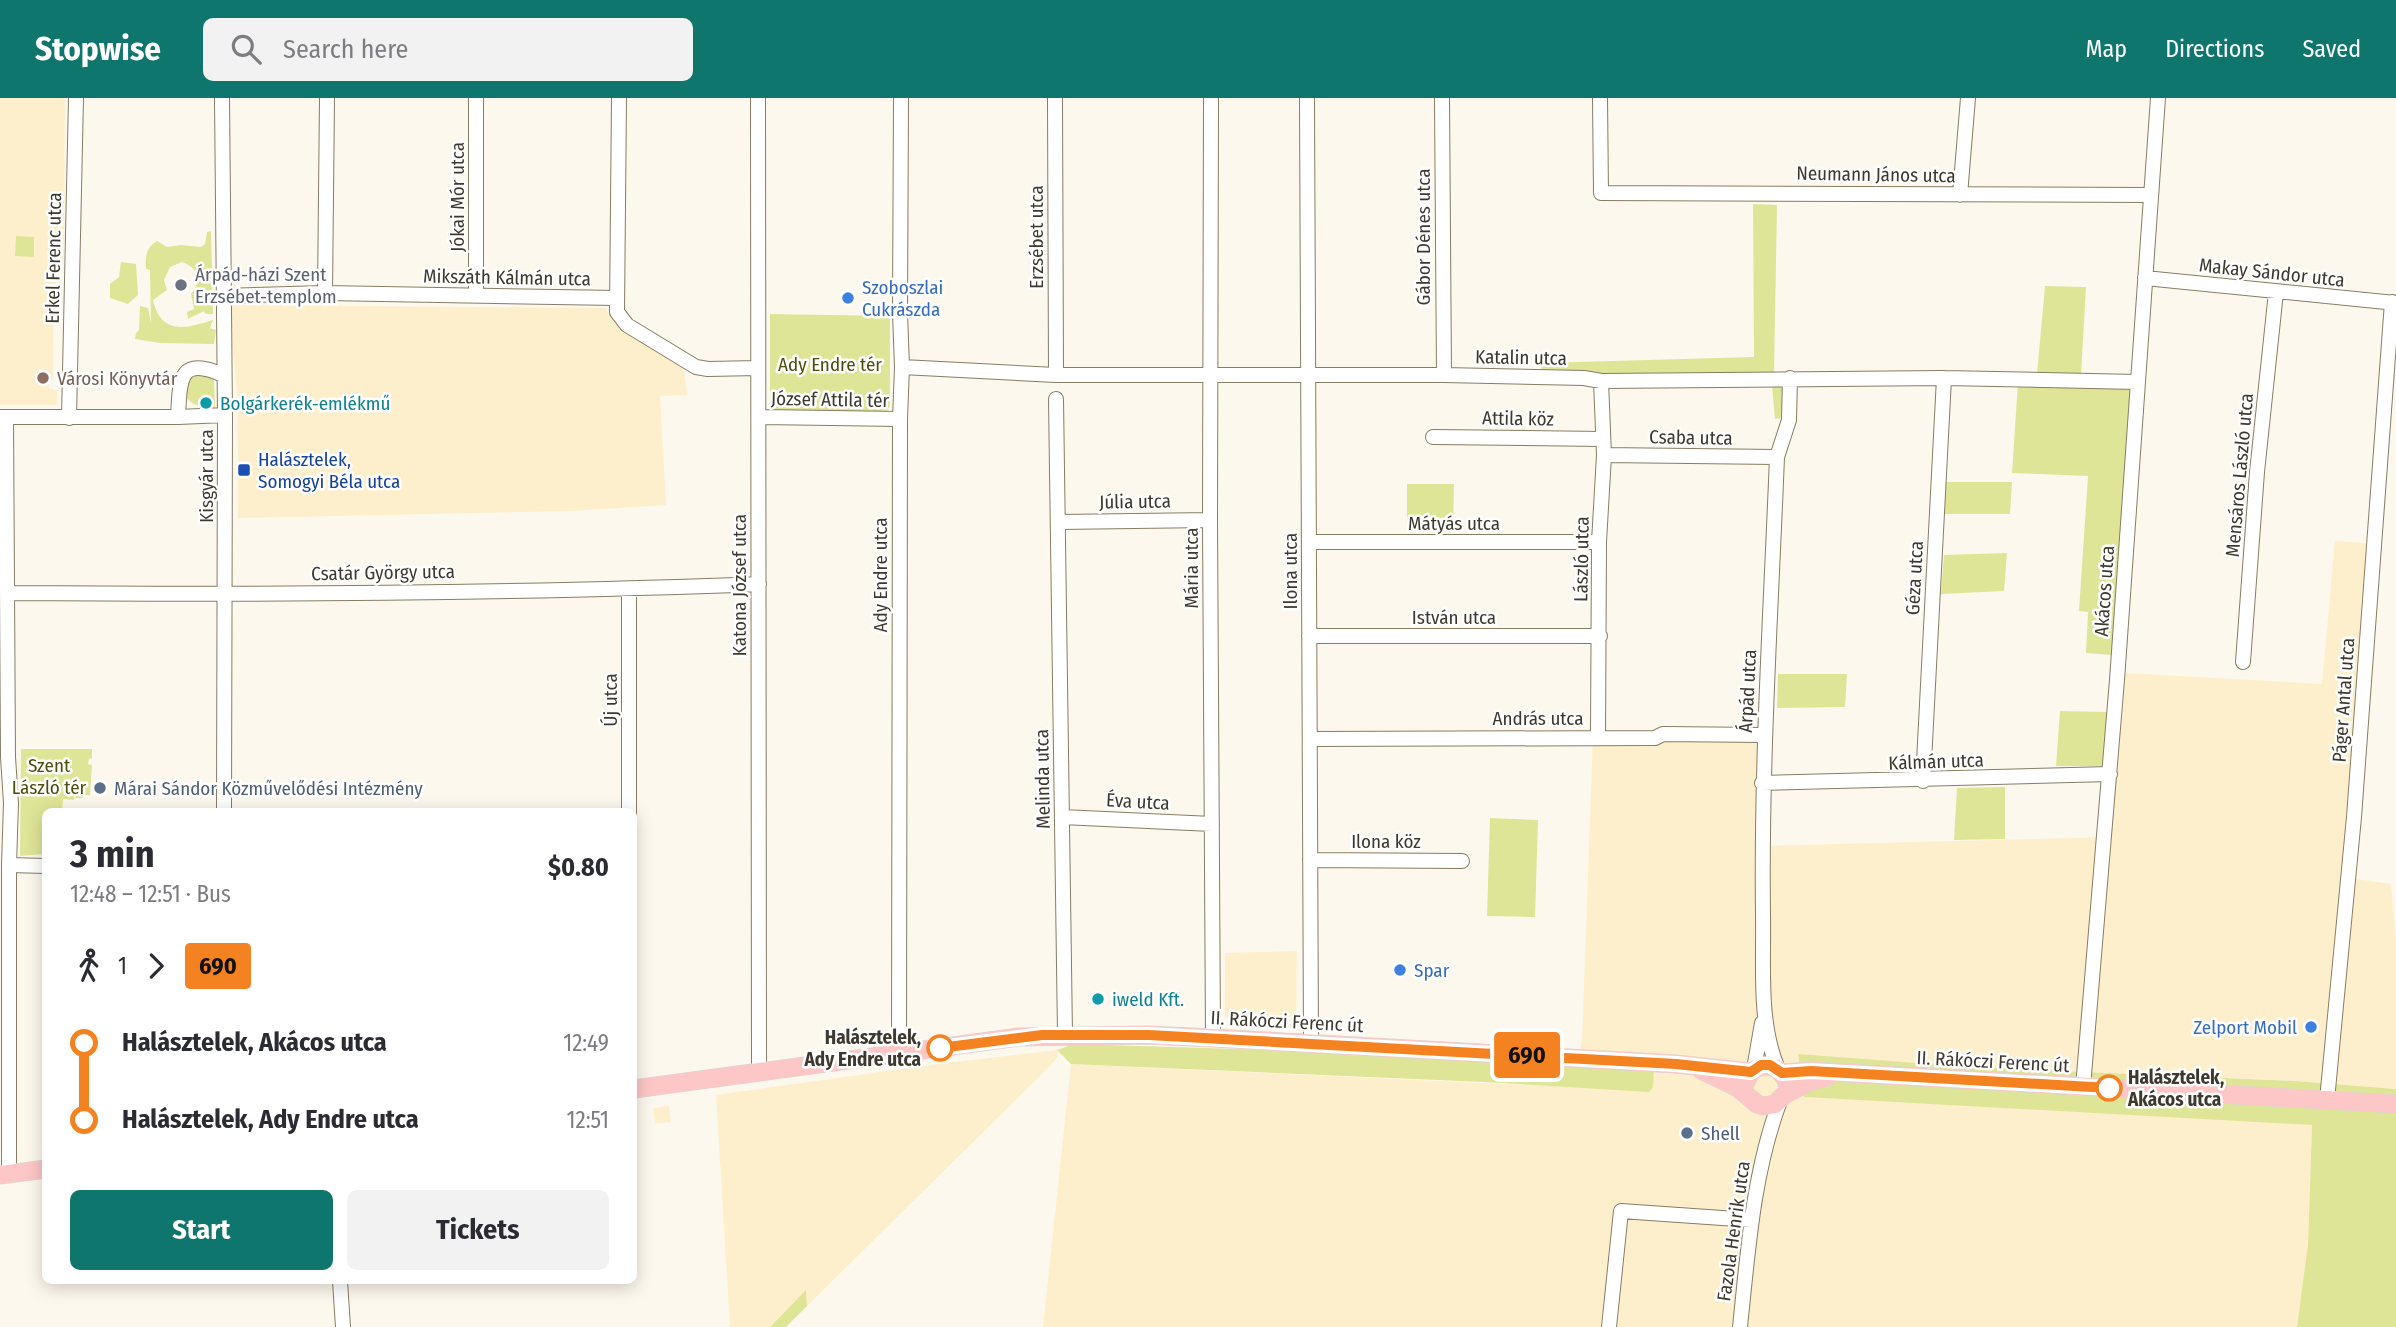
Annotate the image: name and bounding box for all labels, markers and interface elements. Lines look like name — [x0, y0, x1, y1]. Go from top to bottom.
search box — [203, 18, 693, 81]
text: Stopwise — [35, 29, 161, 69]
icon: search — [227, 30, 265, 68]
text: Search here — [283, 34, 408, 65]
text: Map — [2086, 35, 2127, 63]
text: Directions — [2165, 35, 2264, 63]
text: Saved — [2302, 35, 2361, 63]
street label: Jókai Mór utca — [446, 142, 469, 252]
street label: Neumann János utca — [1796, 162, 1956, 187]
street label: Gábor Dénes utca — [1412, 169, 1435, 305]
street label: Erzsébet utca — [1025, 185, 1048, 289]
street label: Erkel Ferenc utca — [41, 192, 66, 324]
street label: Makay Sándor utca — [2198, 253, 2346, 292]
place label: Árpád-házi Szent Erzsébet-templom — [195, 263, 337, 308]
street label: Mikszáth Kálmán utca — [423, 265, 591, 290]
place label: Szoboszlai Cukrászda — [862, 276, 943, 321]
marker: Árpád-házi Szent Erzsébet-templom — [173, 277, 189, 293]
marker: Szoboszlai Cukrászda — [840, 290, 856, 306]
street label: Katalin utca — [1475, 345, 1567, 370]
park label: Ady Endre tér — [778, 353, 882, 376]
place label: Városi Könyvtár — [57, 367, 178, 390]
marker: Városi Könyvtár — [35, 370, 51, 386]
street label: József Attila tér — [771, 387, 890, 412]
place label: Bolgárkerék-emlékmű — [220, 392, 390, 415]
street label: Mensáros László utca — [2221, 392, 2258, 558]
marker: Bolgárkerék-emlékmű — [198, 395, 214, 411]
street label: Attila köz — [1482, 406, 1555, 431]
street label: Csaba utca — [1649, 425, 1733, 450]
street label: Kisgyár utca — [195, 429, 218, 523]
place label: Halásztelek, Somogyi Béla utca — [258, 448, 400, 493]
marker: Halásztelek, Somogyi Béla utca — [236, 462, 252, 478]
street label: Júlia utca — [1099, 489, 1171, 514]
street label: Mátyás utca — [1408, 512, 1500, 535]
street label: Katona József utca — [728, 514, 751, 656]
street label: László utca — [1569, 516, 1594, 602]
street label: Ady Endre utca — [869, 517, 892, 633]
street label: Mária utca — [1180, 527, 1203, 609]
street label: Ilona utca — [1279, 533, 1302, 609]
street label: Géza utca — [1901, 540, 1928, 616]
street label: Akácos utca — [2090, 545, 2119, 637]
street label: Csatár György utca — [311, 560, 455, 585]
street label: István utca — [1412, 606, 1496, 629]
street label: Páger Antal utca — [2328, 637, 2359, 763]
street label: Árpád utca — [1734, 649, 1761, 733]
street label: Új utca — [599, 673, 622, 727]
street label: András utca — [1492, 707, 1584, 730]
street label: Melinda utca — [1030, 729, 1055, 829]
street label: Kálmán utca — [1888, 748, 1984, 775]
park label: Szent László tér — [12, 754, 87, 799]
place label: Márai Sándor Közművelődési Intézmény — [114, 777, 423, 800]
marker: Márai Sándor Közművelődési Intézmény — [92, 780, 108, 796]
street label: Éva utca — [1106, 788, 1170, 815]
street label: Ilona köz — [1351, 830, 1421, 853]
text: 3 min — [70, 831, 155, 877]
text: $0.80 — [548, 852, 609, 883]
text: 12:48 – 12:51 · Bus — [70, 880, 231, 908]
icon: walk — [70, 947, 108, 985]
icon: forward — [137, 947, 175, 985]
text: 1 — [118, 952, 127, 980]
text: 690 — [199, 952, 237, 980]
place label: Spar — [1414, 959, 1450, 982]
marker: Spar — [1392, 962, 1408, 978]
place label: iweld Kft. — [1112, 988, 1184, 1011]
marker: iweld Kft. — [1090, 991, 1106, 1007]
street label: II. Rákóczi Ferenc út — [1210, 1006, 1365, 1037]
place label: Zelport Mobil — [2193, 1016, 2297, 1039]
marker: Zelport Mobil — [2303, 1019, 2319, 1035]
place label: Halásztelek, Ady Endre utca — [803, 1026, 921, 1071]
text: Halásztelek, Akácos utca — [122, 1027, 387, 1058]
text: 12:49 — [563, 1029, 609, 1057]
line badge: 690 — [1487, 1032, 1567, 1078]
marker: Halásztelek, Ady Endre utca — [927, 1035, 953, 1061]
text: 690 — [1508, 1041, 1546, 1069]
street label: II. Rákóczi Ferenc út — [1916, 1046, 2071, 1077]
place label: Halásztelek, Akácos utca — [2127, 1066, 2224, 1111]
marker: Halásztelek, Akácos utca — [2096, 1075, 2122, 1101]
text: Halásztelek, Ady Endre utca — [122, 1104, 419, 1135]
text: 12:51 — [567, 1106, 609, 1134]
place label: Shell — [1701, 1122, 1740, 1145]
marker: Shell — [1679, 1125, 1695, 1141]
street label: Fazola Henrik utca — [1712, 1159, 1755, 1303]
button: Start — [70, 1190, 333, 1270]
button: Tickets — [347, 1190, 609, 1270]

